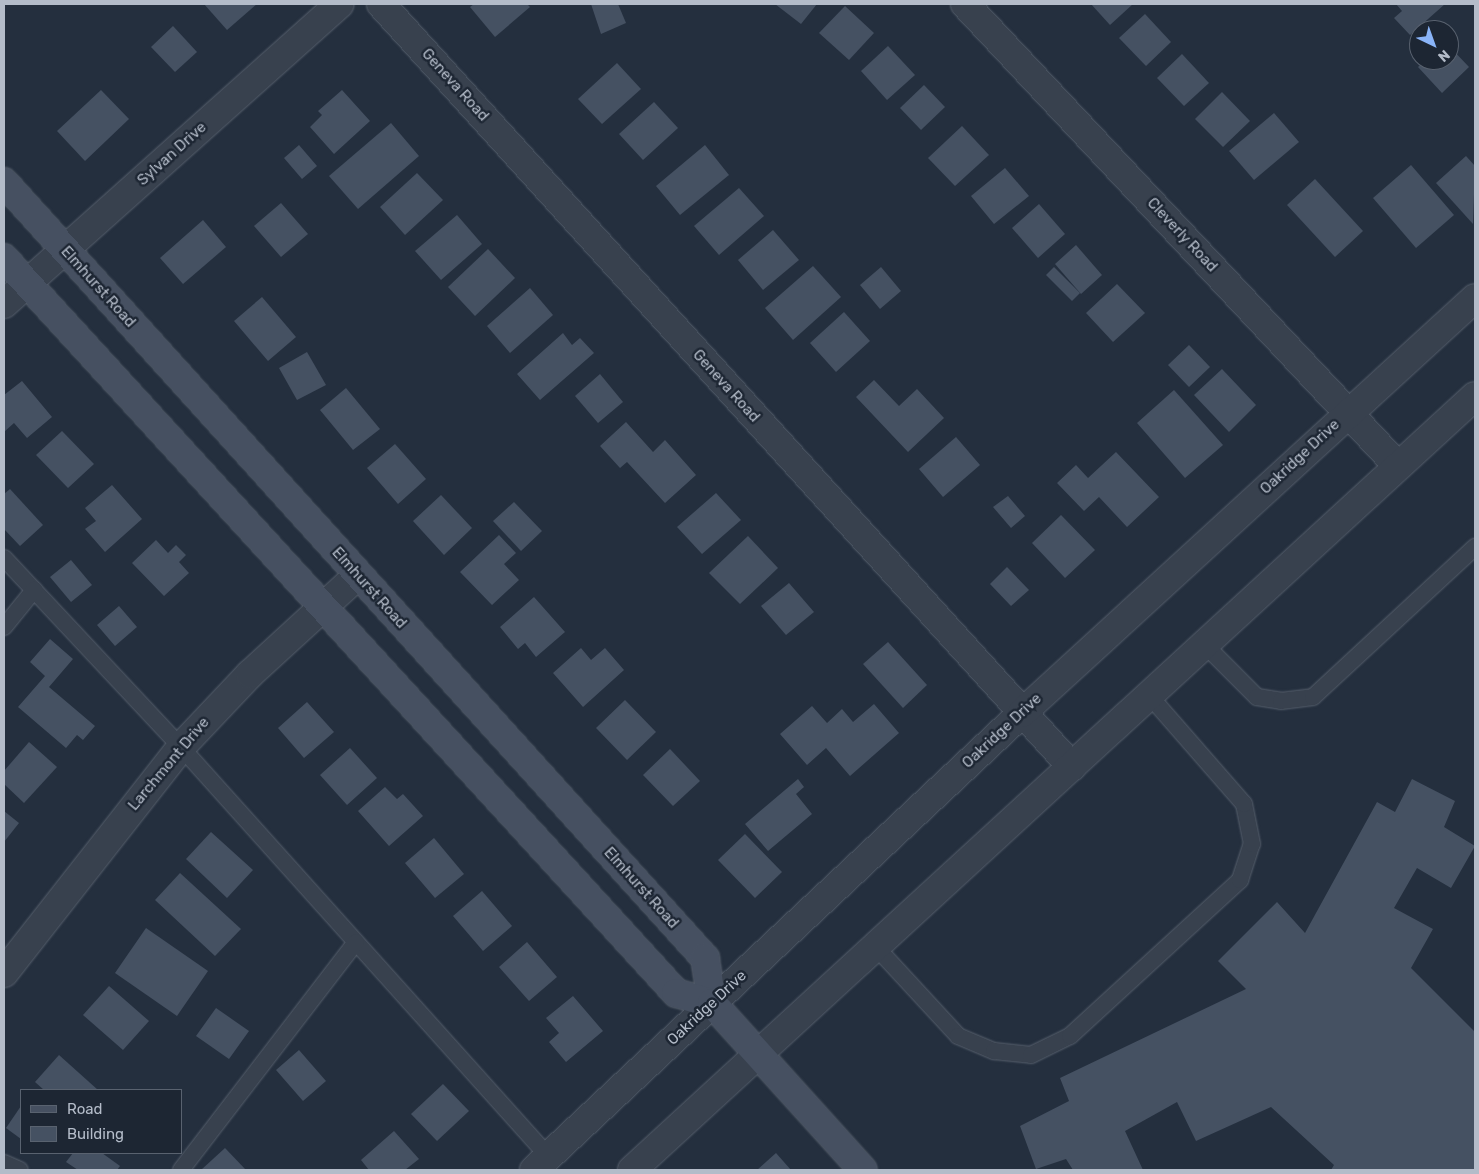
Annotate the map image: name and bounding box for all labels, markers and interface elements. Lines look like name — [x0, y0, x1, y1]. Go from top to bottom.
north arrow — [1409, 20, 1459, 70]
street label: Geneva Road — [418, 45, 492, 125]
text: N — [1434, 46, 1453, 65]
street label: Sylvan Drive — [134, 118, 210, 190]
street label: Cleverly Road — [1143, 194, 1221, 276]
street label: Elmhurst Road — [57, 243, 139, 331]
street label: Geneva Road — [689, 346, 763, 426]
street label: Oakridge Drive — [1257, 416, 1343, 498]
street label: Elmhurst Road — [328, 544, 410, 632]
street label: Oakridge Drive — [959, 690, 1045, 772]
street label: Larchmont Drive — [125, 714, 213, 814]
street label: Elmhurst Road — [600, 844, 682, 932]
street label: Oakridge Drive — [664, 967, 750, 1049]
legend — [20, 1089, 182, 1154]
text: Road — [67, 1100, 103, 1118]
text: Building — [67, 1125, 124, 1143]

